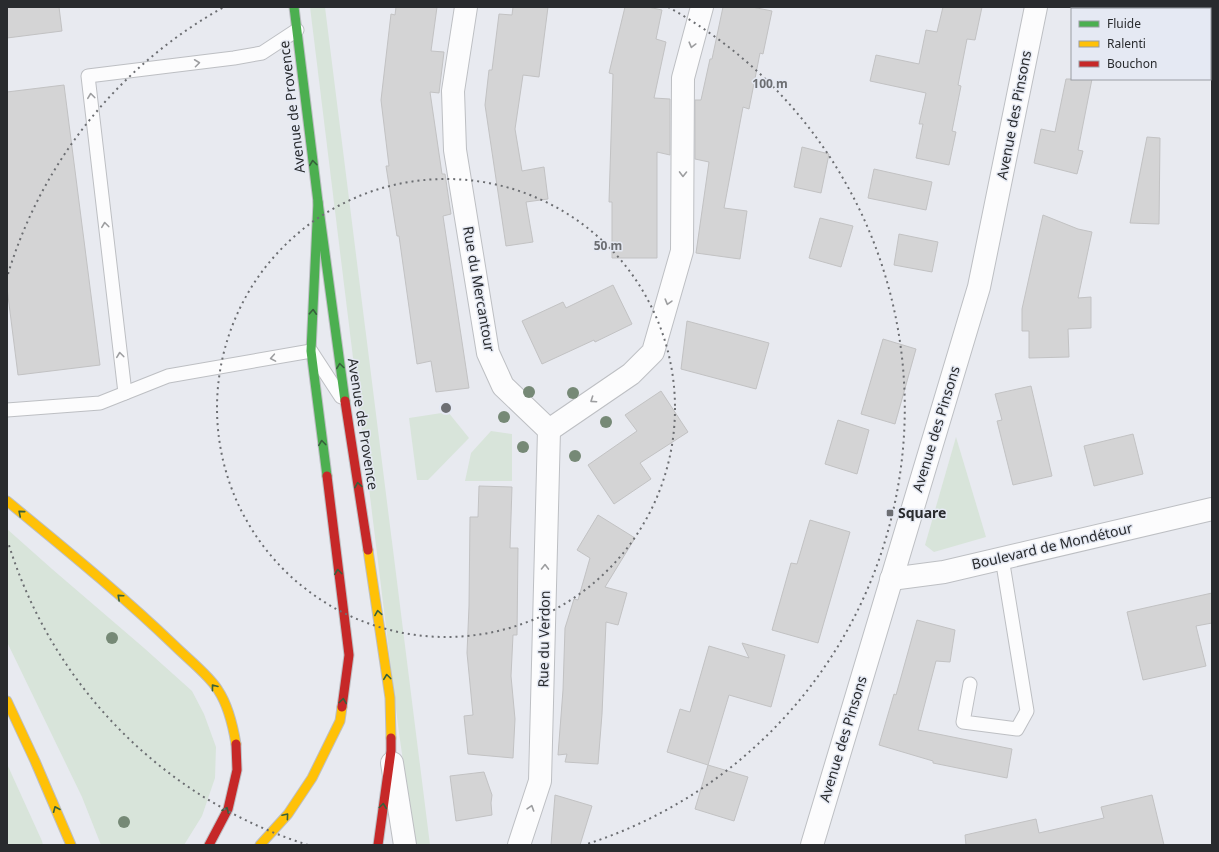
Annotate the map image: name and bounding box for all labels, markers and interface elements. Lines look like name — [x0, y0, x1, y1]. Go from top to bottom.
legend — [1071, 8, 1211, 80]
text: Fluide — [1107, 15, 1141, 32]
text: Ralenti — [1107, 35, 1146, 52]
street label: Avenue de Provence — [274, 40, 309, 174]
one-way arrow — [688, 41, 697, 48]
street label: Avenue des Pinsons — [992, 49, 1035, 181]
text: Bouchon — [1107, 55, 1157, 72]
one-way arrow — [194, 58, 200, 67]
text: 100 m — [752, 75, 788, 92]
one-way arrow — [86, 93, 95, 99]
one-way arrow — [309, 160, 318, 166]
one-way arrow — [679, 171, 687, 177]
one-way arrow — [101, 222, 110, 228]
street label: Rue du Mercantour — [459, 225, 500, 353]
text: 50 m — [594, 237, 622, 254]
one-way arrow — [664, 298, 672, 305]
one-way arrow — [308, 309, 317, 315]
one-way arrow — [116, 351, 125, 358]
one-way arrow — [270, 354, 276, 362]
street label: Avenue de Provence — [344, 357, 383, 491]
one-way arrow — [336, 363, 345, 369]
street label: Avenue des Pinsons — [907, 363, 964, 494]
one-way arrow — [590, 395, 597, 402]
centre of rings — [439, 401, 453, 415]
one-way arrow — [318, 440, 327, 446]
one-way arrow — [354, 482, 363, 488]
place label: Square — [898, 503, 946, 522]
marker: Square — [885, 508, 895, 518]
one-way arrow — [19, 510, 26, 517]
street label: Boulevard de Mondétour — [970, 518, 1134, 573]
one-way arrow — [541, 564, 550, 570]
one-way arrow — [334, 569, 343, 575]
street label: Rue du Verdon — [533, 590, 554, 688]
one-way arrow — [117, 595, 125, 602]
one-way arrow — [374, 610, 383, 616]
street label: Avenue des Pinsons — [814, 673, 871, 804]
one-way arrow — [383, 674, 392, 680]
one-way arrow — [212, 684, 219, 691]
one-way arrow — [338, 698, 347, 704]
one-way arrow — [378, 803, 387, 809]
one-way arrow — [527, 805, 535, 812]
one-way arrow — [53, 806, 61, 814]
one-way arrow — [222, 807, 230, 814]
one-way arrow — [281, 813, 288, 821]

